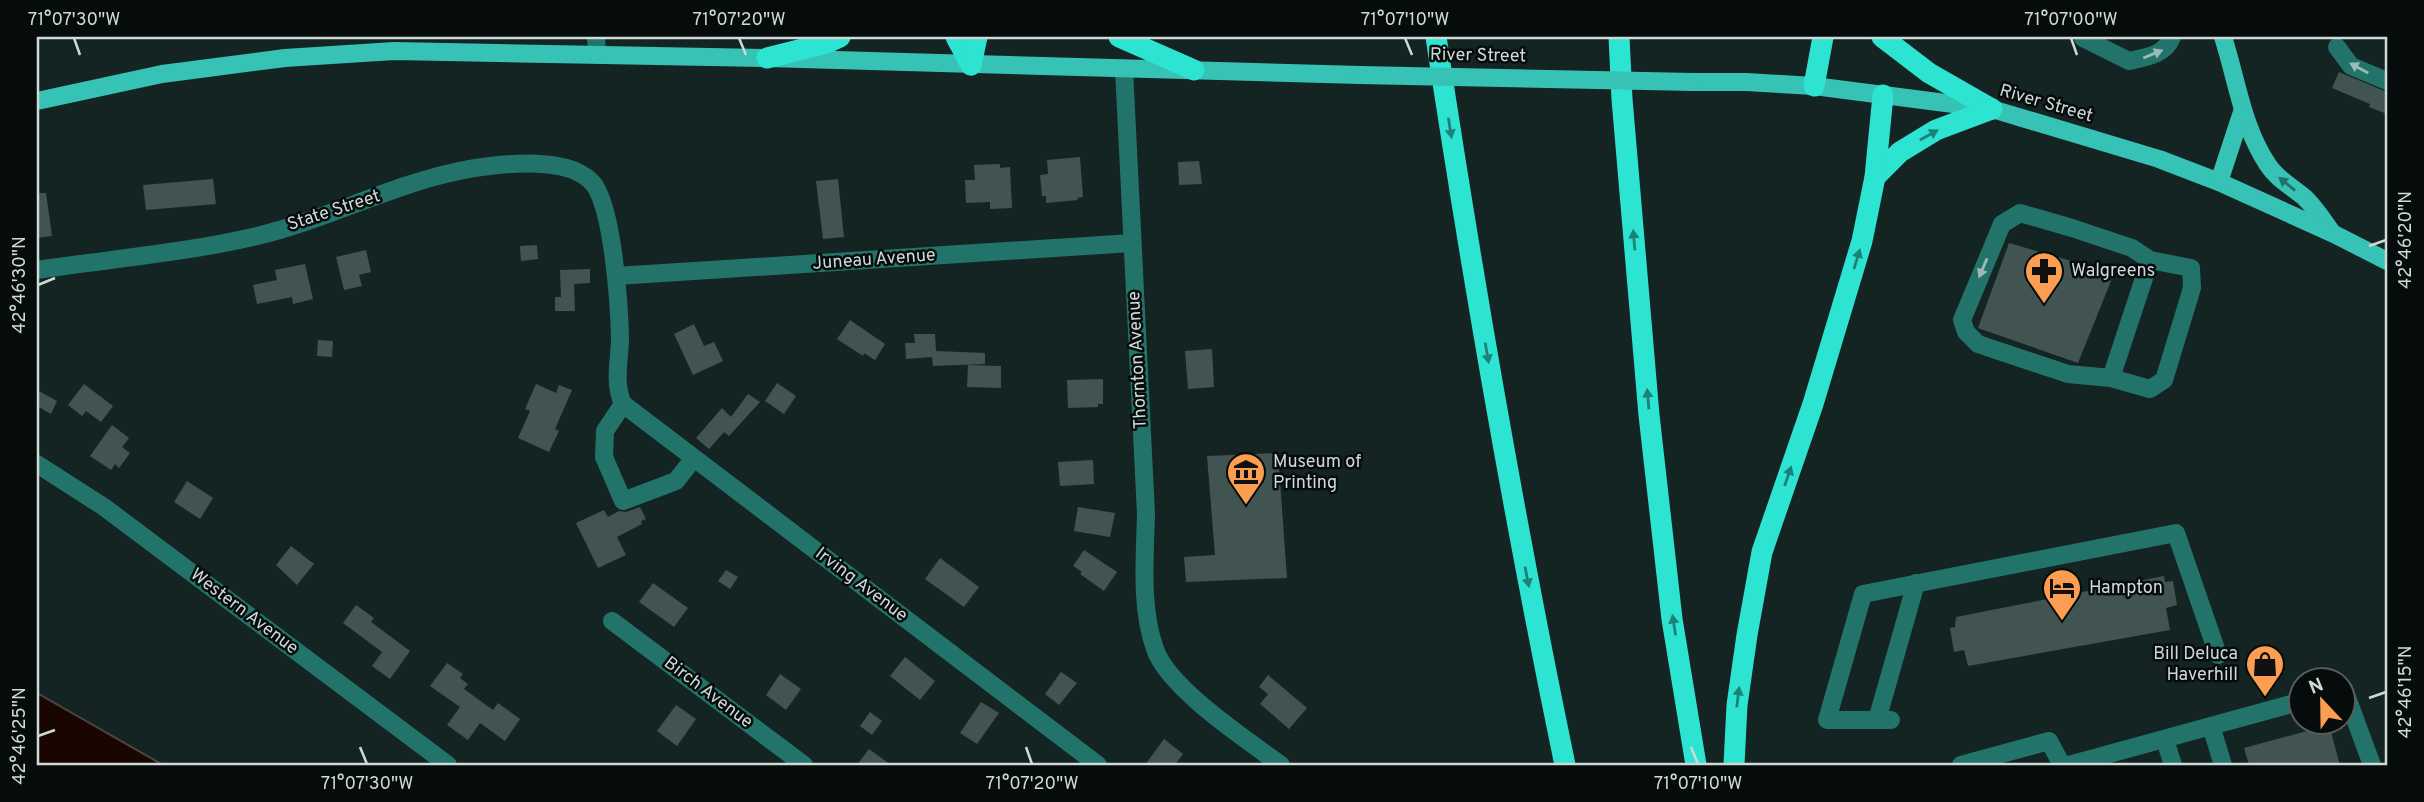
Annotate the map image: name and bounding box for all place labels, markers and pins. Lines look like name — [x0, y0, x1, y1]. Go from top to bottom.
pharmacy icon: Walgreens — [2023, 250, 2065, 305]
place label: Walgreens — [2071, 260, 2155, 283]
museum icon: Museum of Printing — [1225, 451, 1267, 506]
place label: Museum of Printing — [1273, 451, 1361, 495]
hotel icon: Hampton — [2041, 567, 2083, 622]
place label: Hampton — [2089, 577, 2163, 600]
place label: Bill Deluca Haverhill — [2153, 643, 2238, 687]
shop icon: Bill Deluca Haverhill — [2244, 643, 2286, 698]

